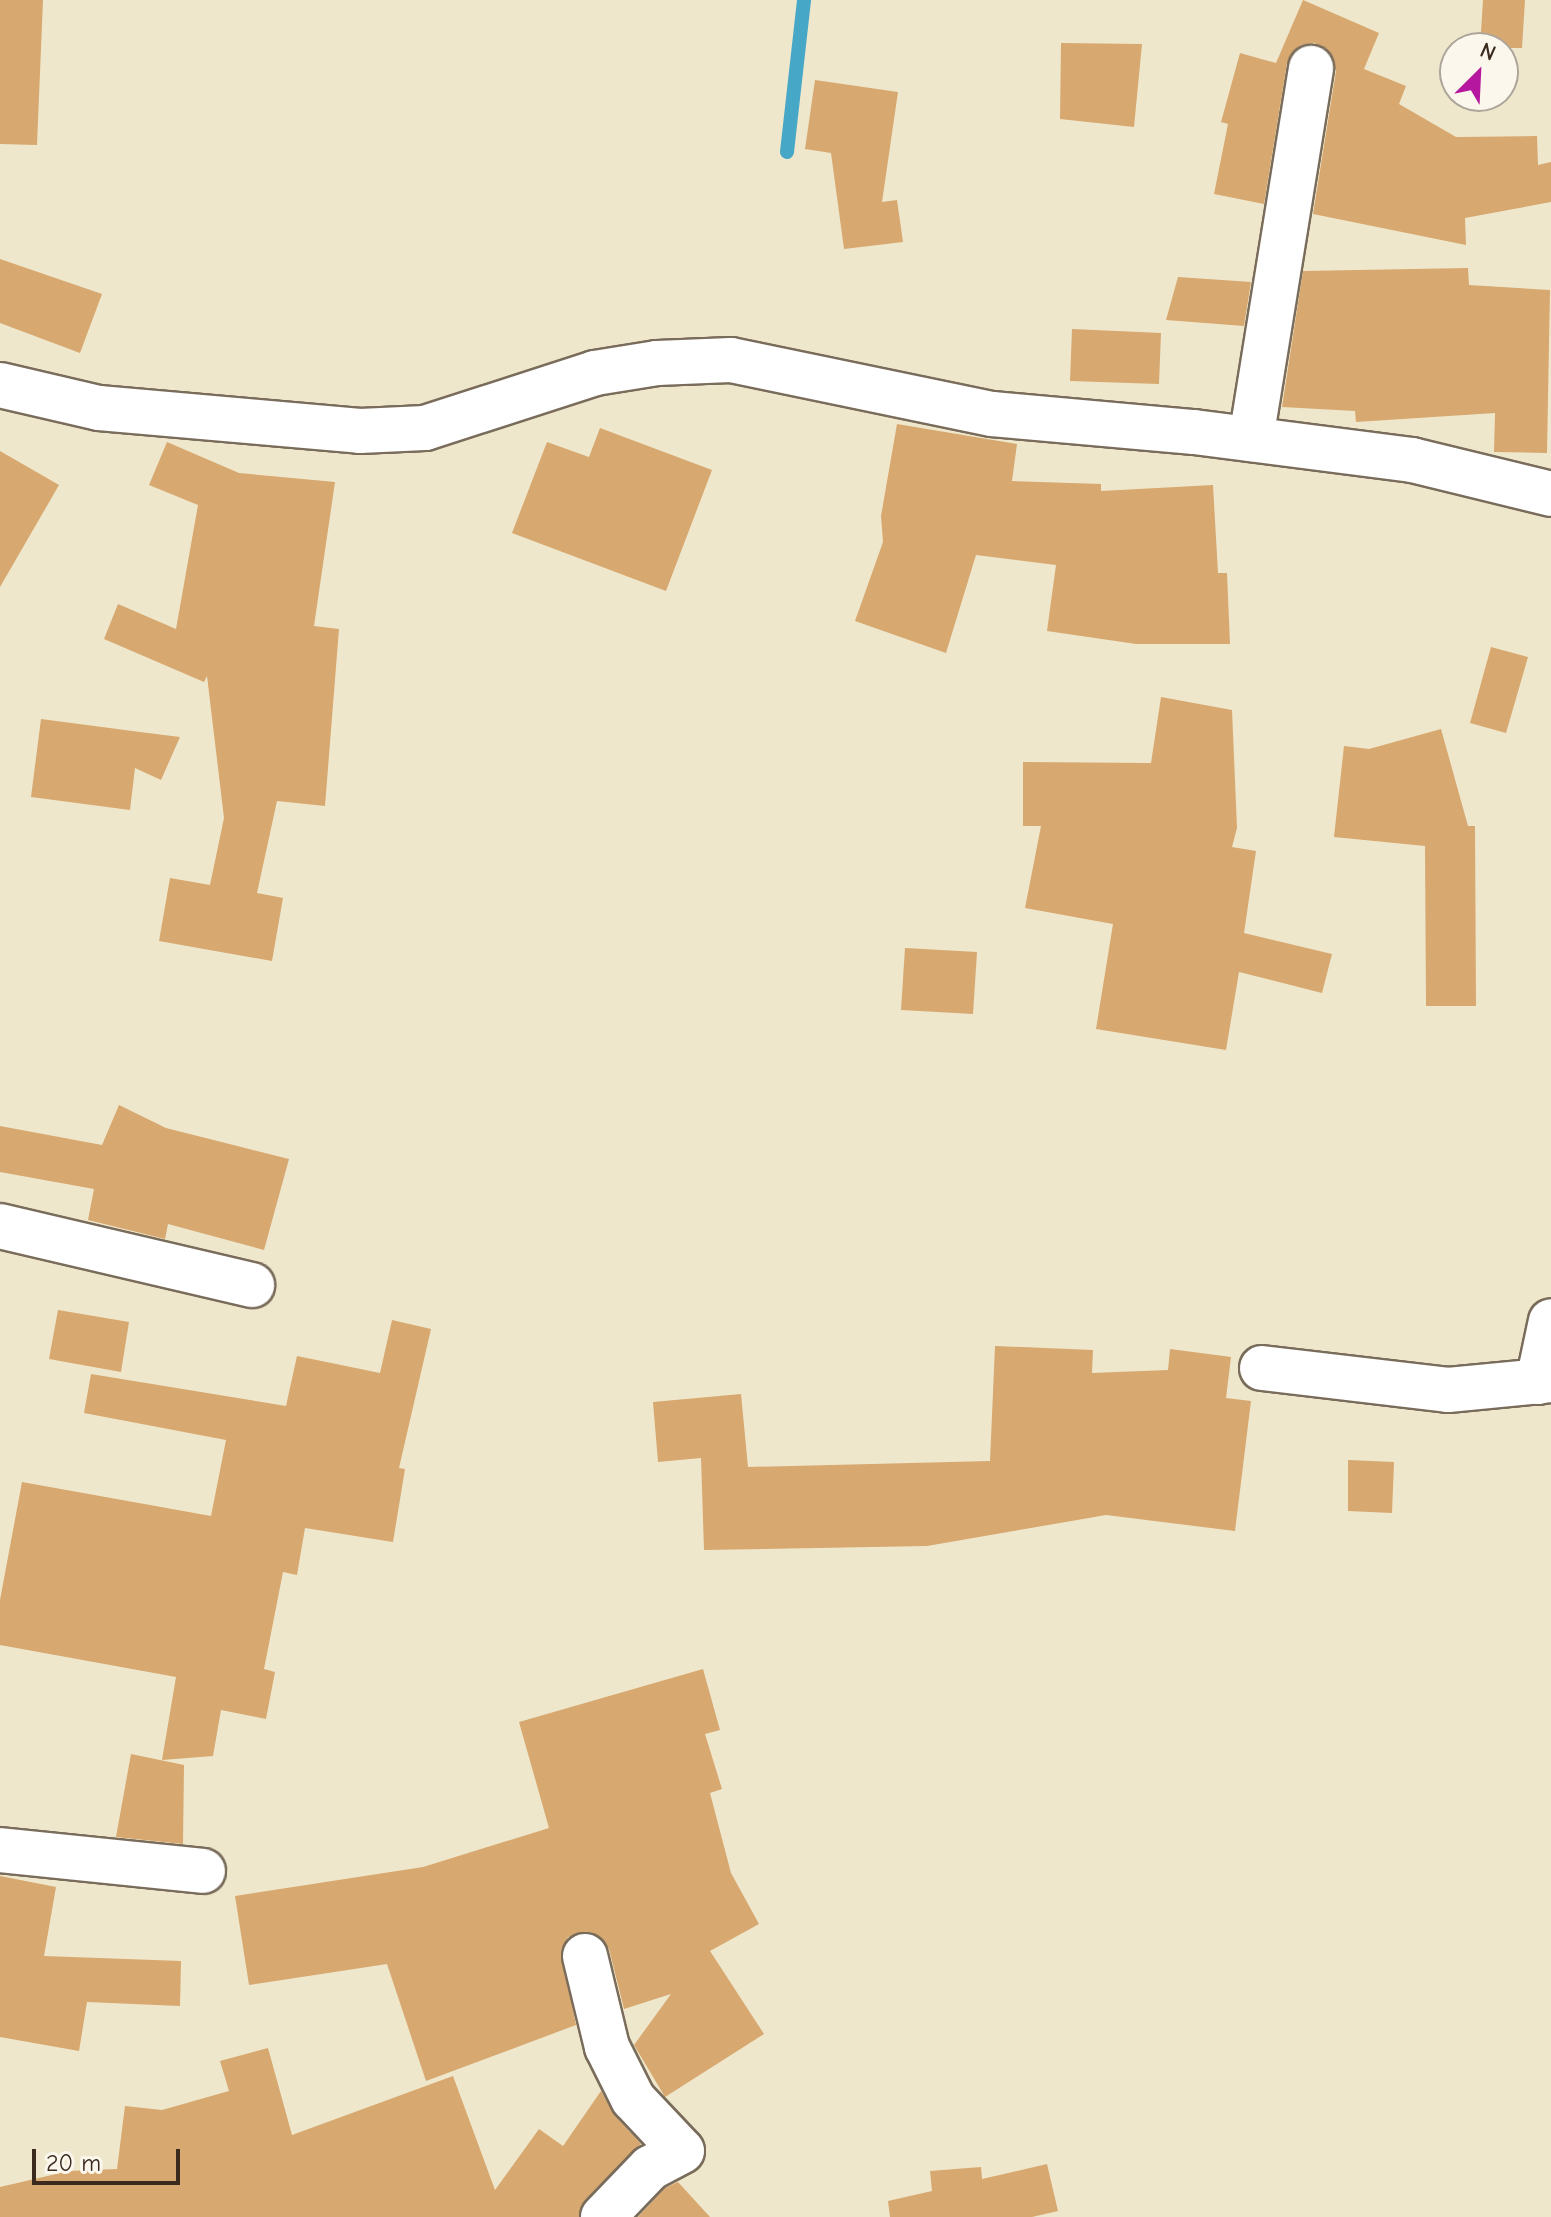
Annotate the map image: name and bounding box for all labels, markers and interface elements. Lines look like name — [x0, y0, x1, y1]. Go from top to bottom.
north arrow — [1439, 32, 1519, 112]
text: N — [1476, 37, 1500, 67]
scale bar — [36, 2133, 184, 2183]
text: 20 m — [46, 2149, 101, 2177]

